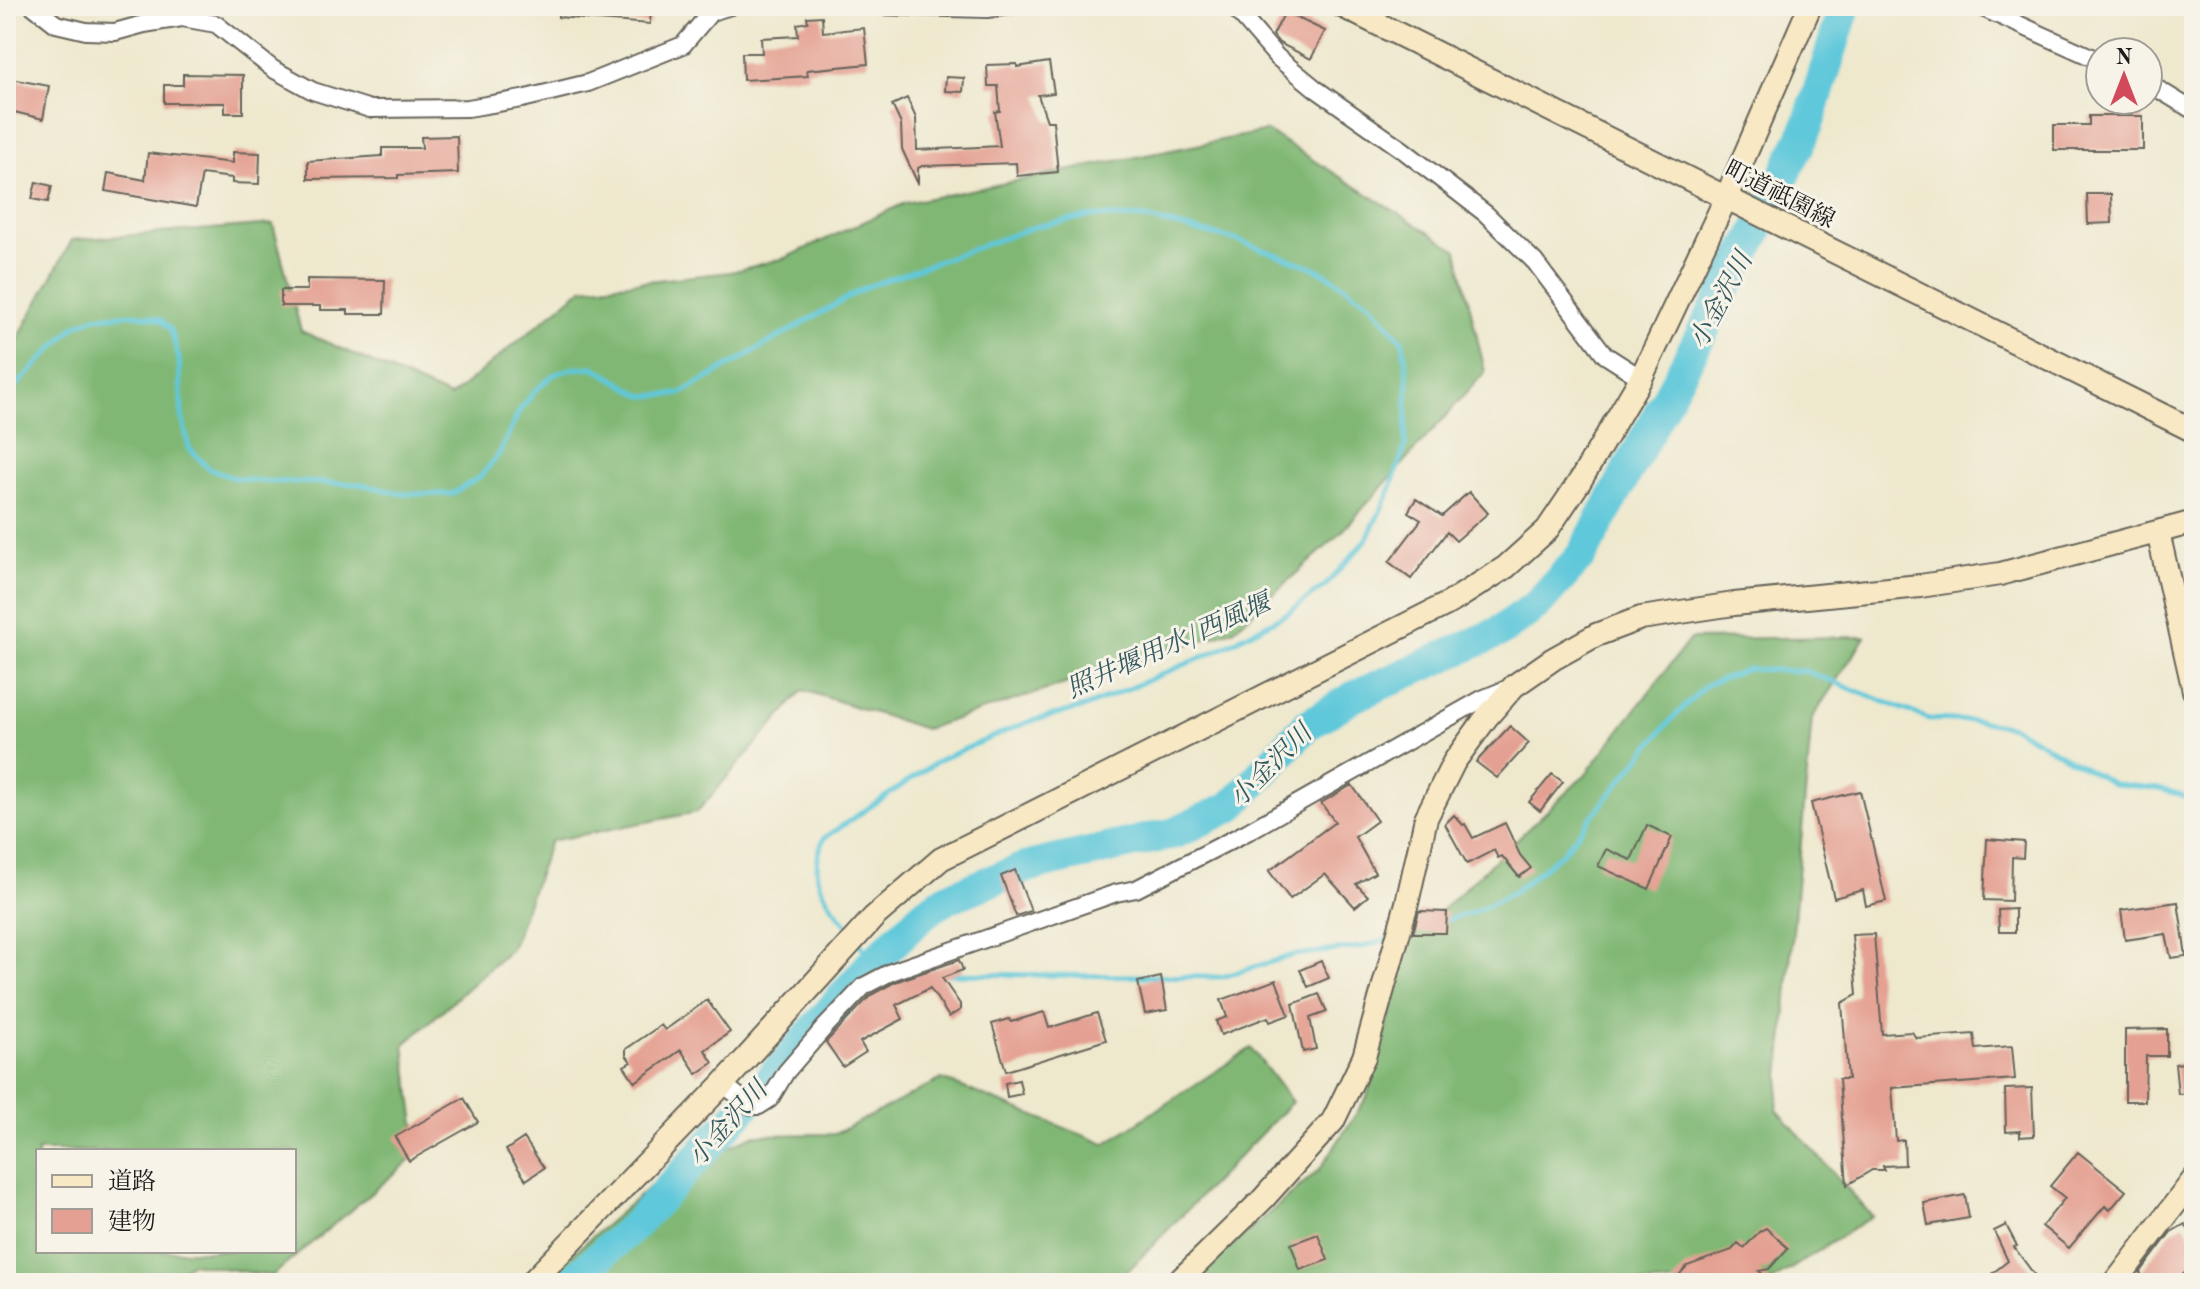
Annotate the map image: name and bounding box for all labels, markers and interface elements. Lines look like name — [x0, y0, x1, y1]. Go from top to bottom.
north arrow — [2084, 36, 2164, 116]
text: N — [2116, 47, 2133, 69]
street label: 町道祗園線 — [1720, 155, 1839, 234]
water label: 小金沢川 — [1684, 245, 1759, 353]
water label: 照井堰用水/西風堰 — [1062, 587, 1278, 703]
water label: 小金沢川 — [1224, 717, 1319, 812]
water label: 小金沢川 — [683, 1073, 775, 1172]
legend — [36, 1149, 296, 1253]
text: 道路 — [108, 1168, 156, 1195]
text: 建物 — [108, 1208, 156, 1235]

